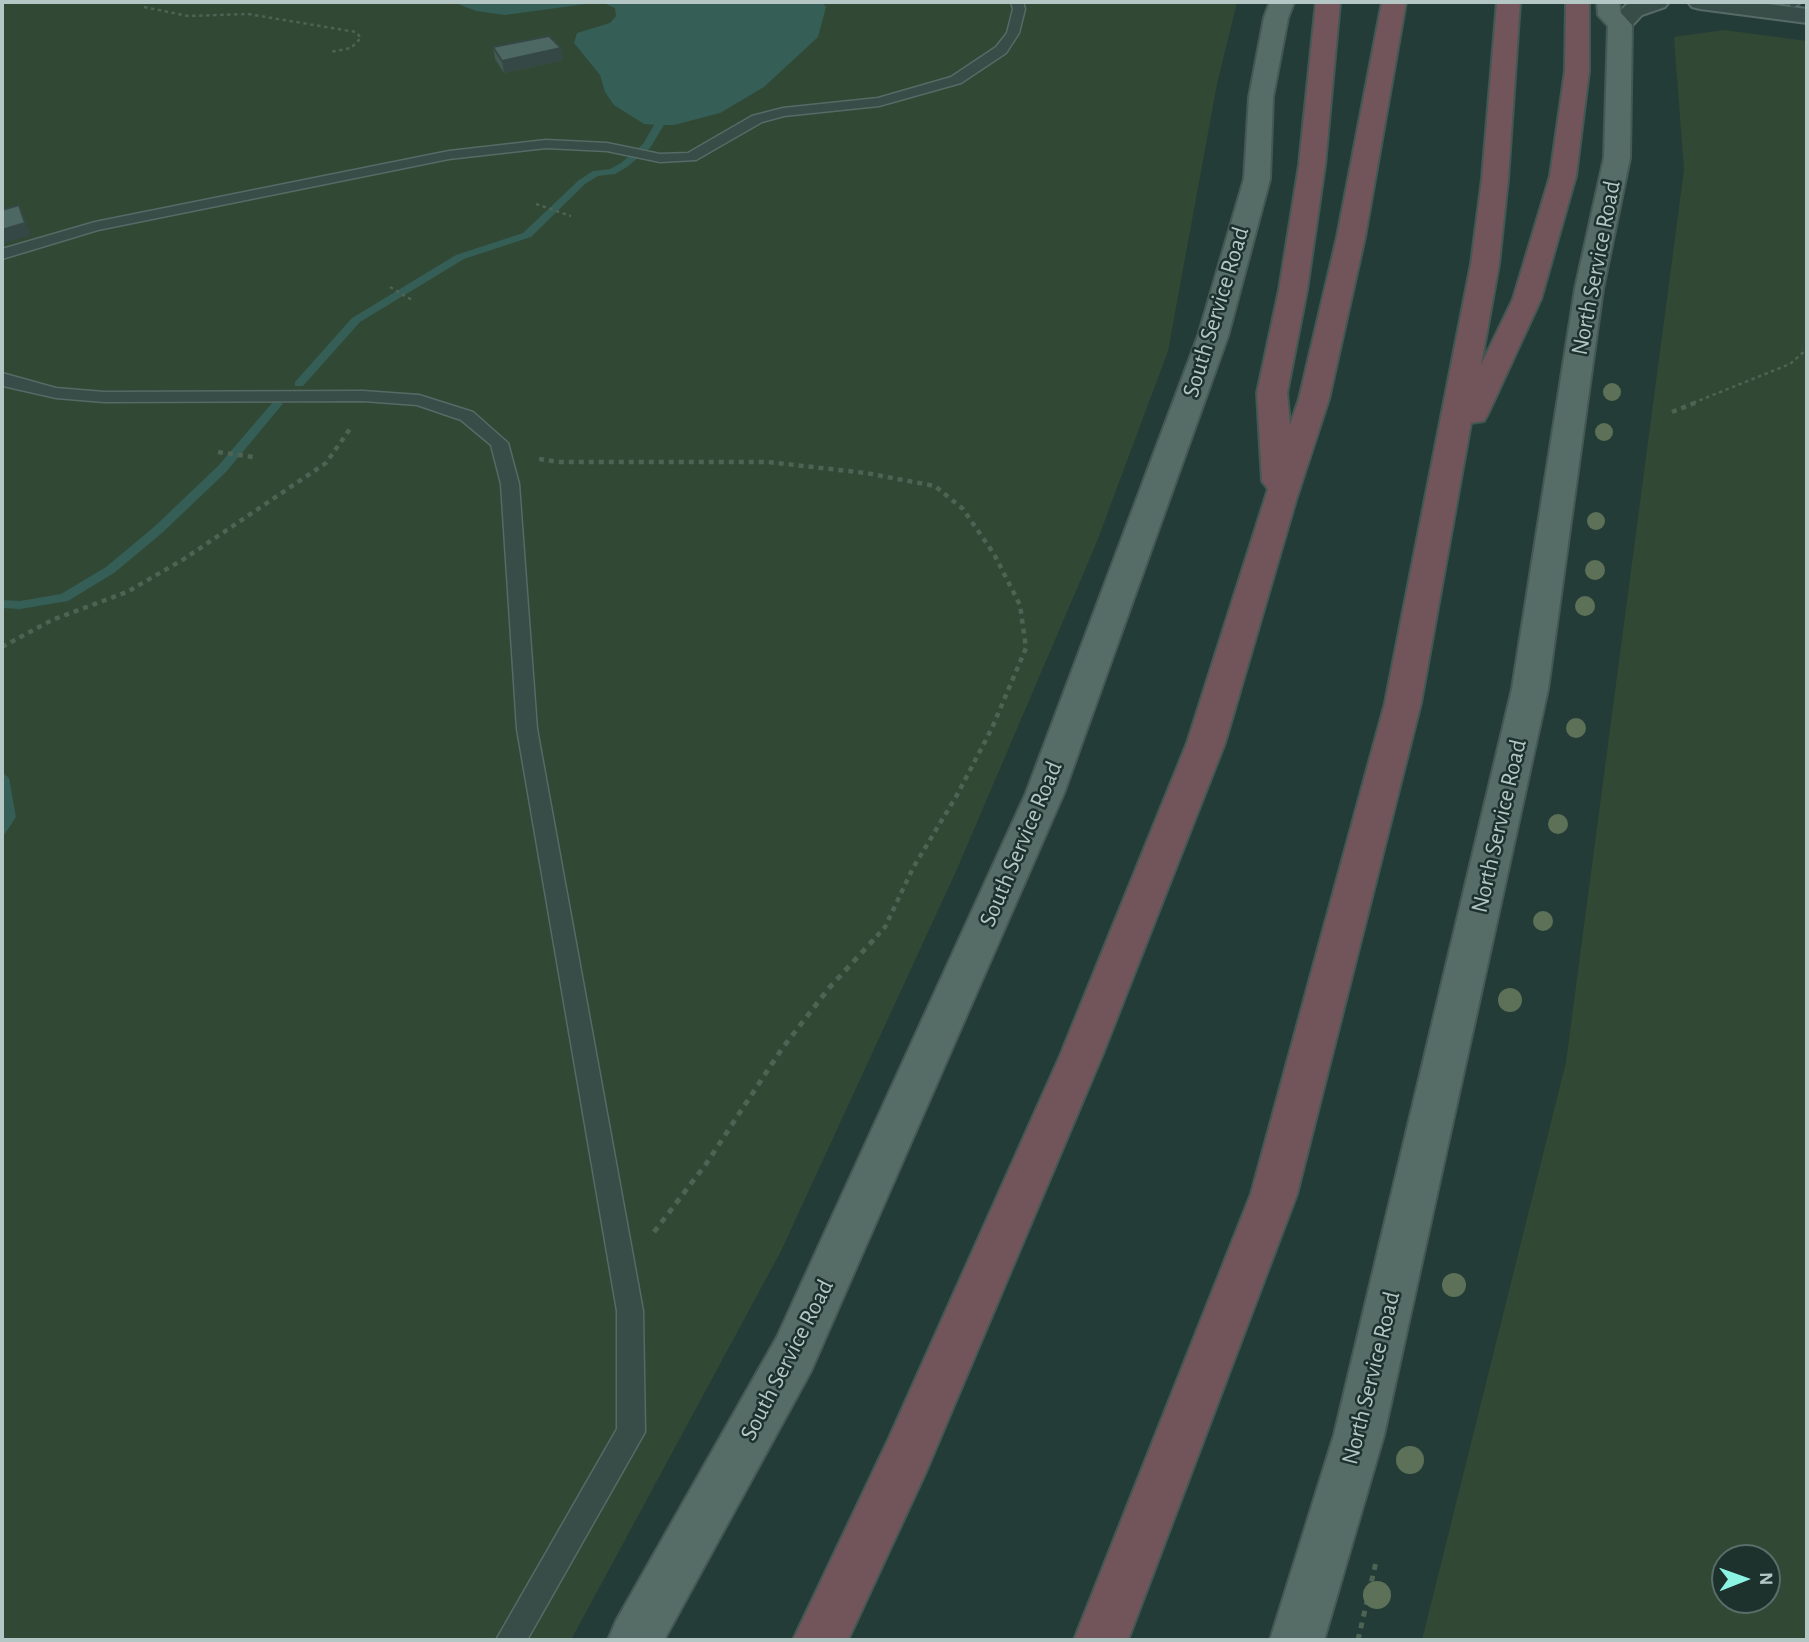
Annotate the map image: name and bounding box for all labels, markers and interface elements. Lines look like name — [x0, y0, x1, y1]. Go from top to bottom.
street label: North Service Road — [1565, 178, 1627, 358]
street label: South Service Road — [1176, 223, 1256, 401]
street label: North Service Road — [1465, 736, 1533, 916]
street label: South Service Road — [973, 757, 1069, 931]
street label: South Service Road — [734, 1275, 840, 1445]
street label: North Service Road — [1336, 1289, 1406, 1467]
north arrow — [1711, 1544, 1781, 1614]
text: N — [1756, 1572, 1775, 1585]

